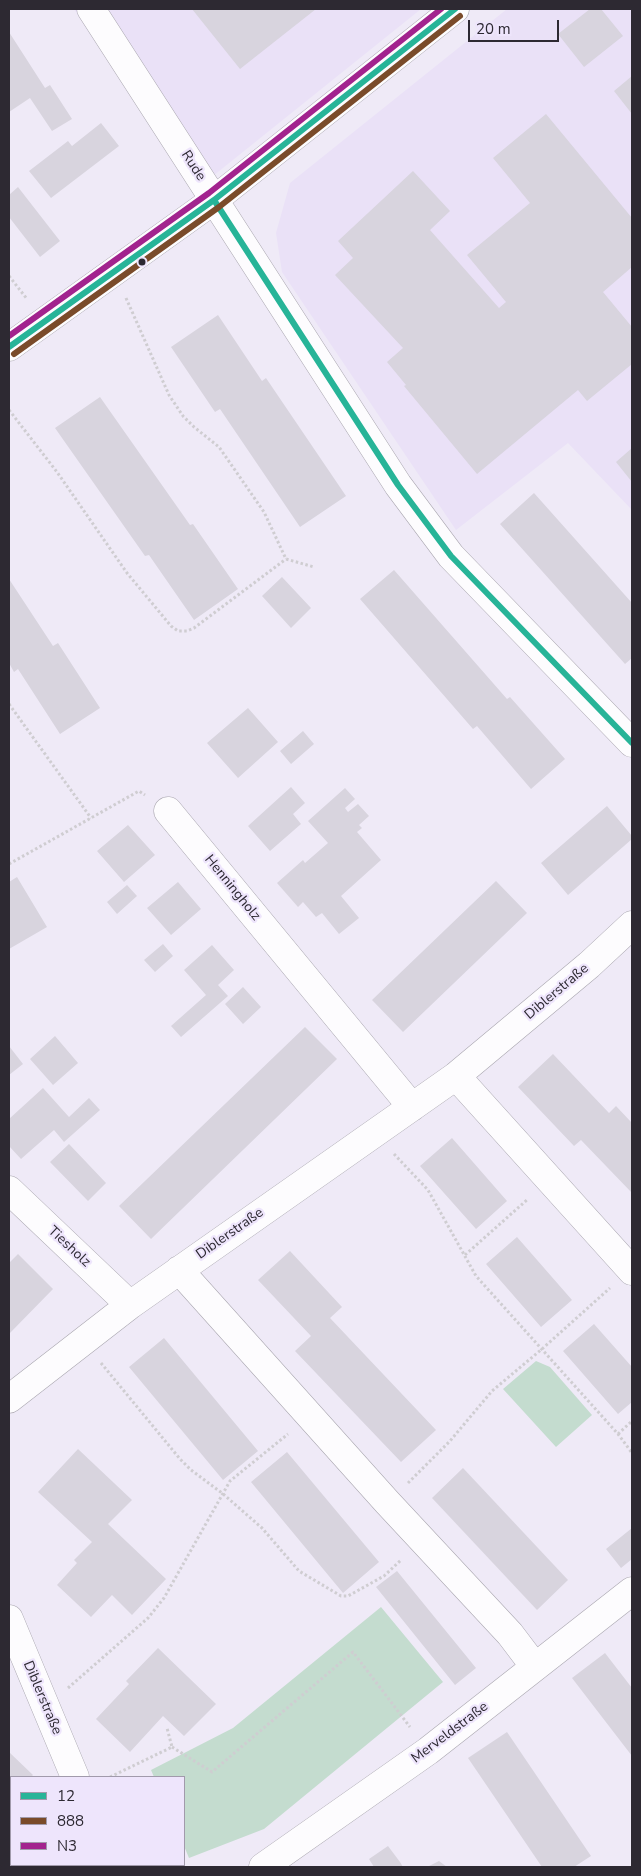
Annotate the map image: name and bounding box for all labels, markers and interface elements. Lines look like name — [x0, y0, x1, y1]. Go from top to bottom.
scale bar — [471, 10, 562, 42]
text: 20 m — [476, 19, 511, 39]
street label: Rude — [177, 148, 209, 184]
unlabelled marker — [137, 257, 147, 267]
street label: Henningholz — [200, 852, 264, 924]
street label: Diblerstraße — [522, 960, 592, 1024]
street label: Diblerstraße — [193, 1205, 267, 1263]
street label: Tiesholz — [44, 1223, 94, 1271]
street label: Diblerstraße — [19, 1659, 65, 1737]
street label: Merveldstraße — [408, 1699, 492, 1767]
legend — [10, 1776, 185, 1866]
text: 12 — [57, 1786, 75, 1806]
text: 888 — [57, 1811, 84, 1831]
text: N3 — [57, 1836, 77, 1856]

